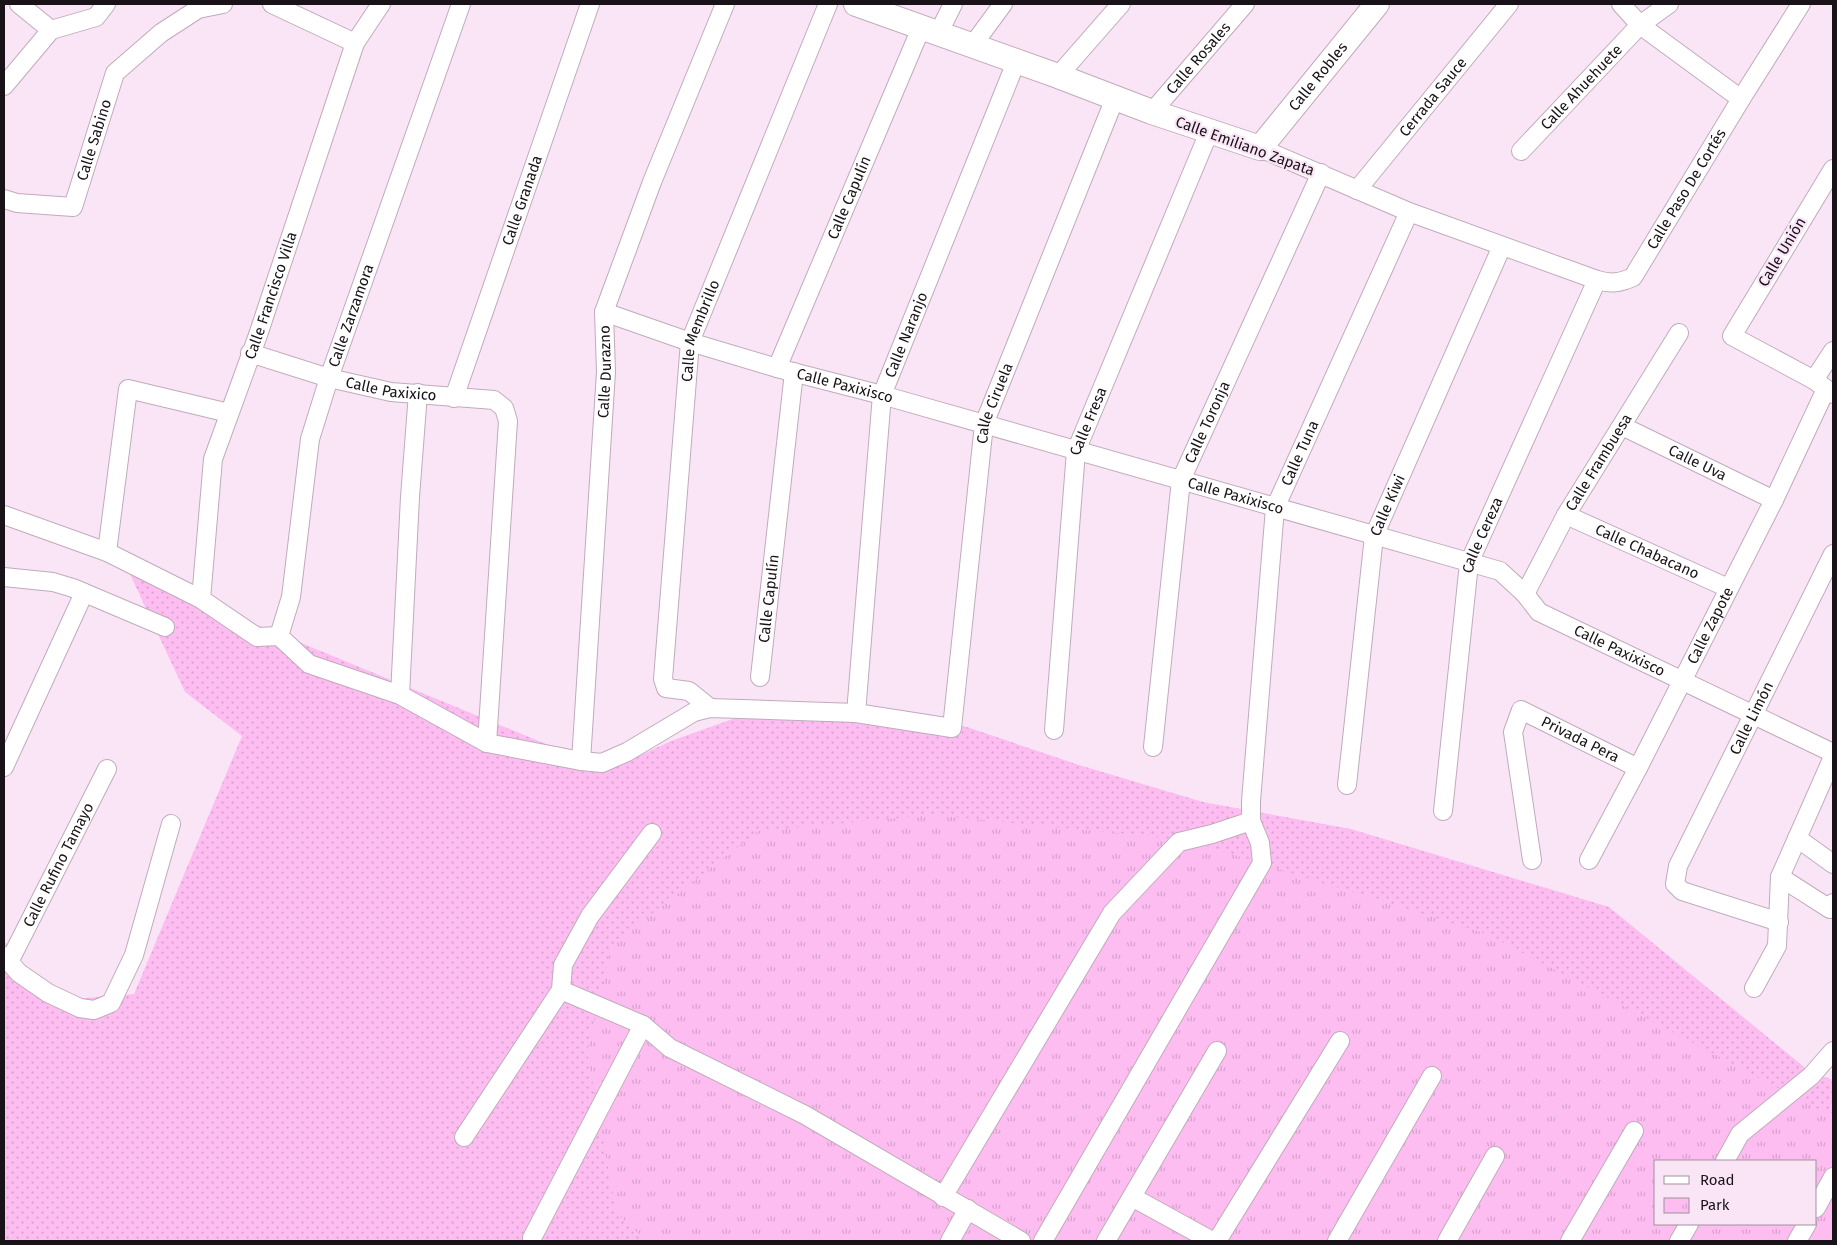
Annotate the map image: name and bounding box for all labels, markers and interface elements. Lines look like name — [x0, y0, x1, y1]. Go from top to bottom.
street label: Calle Rosales — [1162, 19, 1234, 98]
street label: Calle Robles — [1285, 39, 1351, 115]
street label: Calle Ahuehuete — [1537, 41, 1626, 133]
street label: Cerrada Sauce — [1395, 54, 1471, 140]
street label: Calle Sabino — [73, 97, 115, 183]
street label: Calle Emiliano Zapata — [1173, 112, 1317, 180]
street label: Calle Paso De Cortés — [1643, 125, 1730, 253]
street label: Calle Granada — [498, 153, 546, 248]
street label: Calle Capulín — [824, 153, 875, 242]
street label: Calle Unión — [1754, 214, 1810, 290]
street label: Calle Francisco Villa — [241, 229, 301, 362]
street label: Calle Zarzamora — [325, 262, 378, 370]
street label: Calle Membrillo — [678, 277, 723, 383]
street label: Calle Naranjo — [881, 289, 932, 380]
street label: Calle Durazno — [594, 325, 615, 419]
street label: Calle Ciruela — [973, 360, 1017, 445]
street label: Calle Paxixisco — [795, 364, 895, 407]
street label: Calle Paxixico — [344, 373, 437, 404]
street label: Calle Toronja — [1181, 378, 1234, 466]
street label: Calle Fresa — [1067, 384, 1111, 456]
street label: Calle Frambuesa — [1562, 410, 1636, 514]
street label: Calle Tuna — [1277, 417, 1323, 489]
street label: Calle Uva — [1666, 441, 1730, 485]
street label: Calle Kiwi — [1366, 472, 1409, 539]
street label: Calle Paxixisco — [1186, 474, 1286, 518]
street label: Calle Cereza — [1459, 494, 1507, 574]
street label: Calle Chabacano — [1592, 520, 1702, 583]
street label: Calle Capulín — [755, 553, 783, 644]
street label: Calle Zapote — [1683, 584, 1737, 667]
street label: Calle Paxixisco — [1571, 621, 1668, 680]
street label: Calle Limón — [1726, 679, 1777, 758]
street label: Privada Pera — [1538, 713, 1622, 766]
street label: Calle Rufino Tamayo — [19, 800, 97, 930]
legend — [1654, 1160, 1817, 1225]
text: Road — [1700, 1171, 1735, 1189]
text: Park — [1700, 1196, 1730, 1214]

